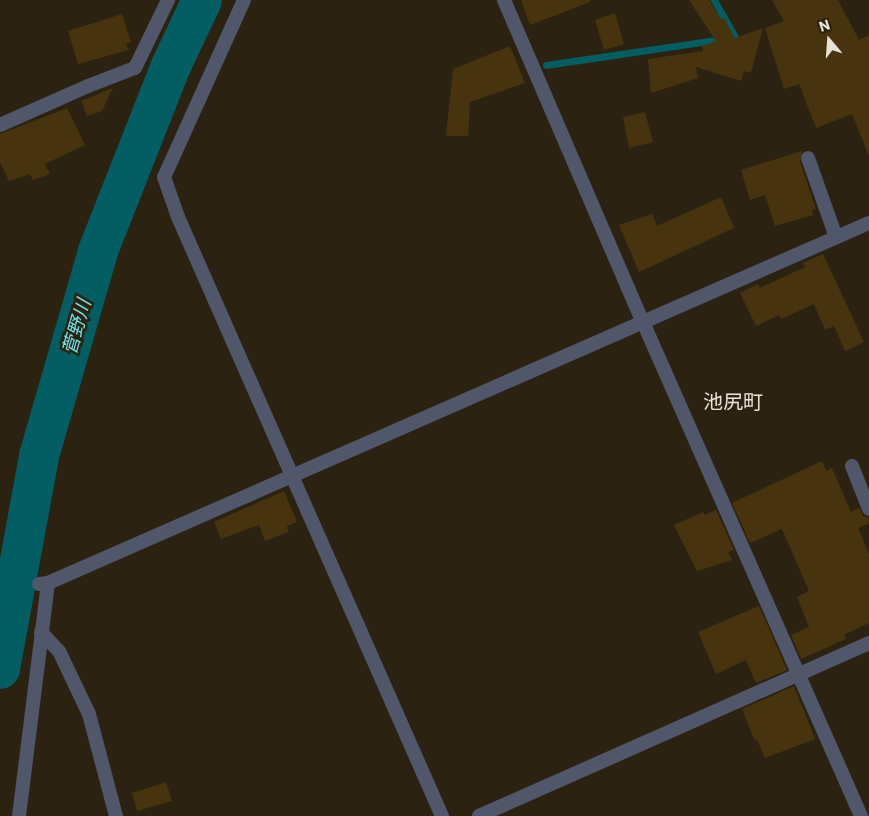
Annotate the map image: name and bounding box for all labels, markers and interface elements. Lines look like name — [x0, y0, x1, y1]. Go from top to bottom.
north arrow — [804, 15, 854, 65]
text: N — [817, 16, 832, 35]
water label: 菅野川 — [57, 296, 95, 358]
district label: 池尻町 — [703, 389, 763, 413]

